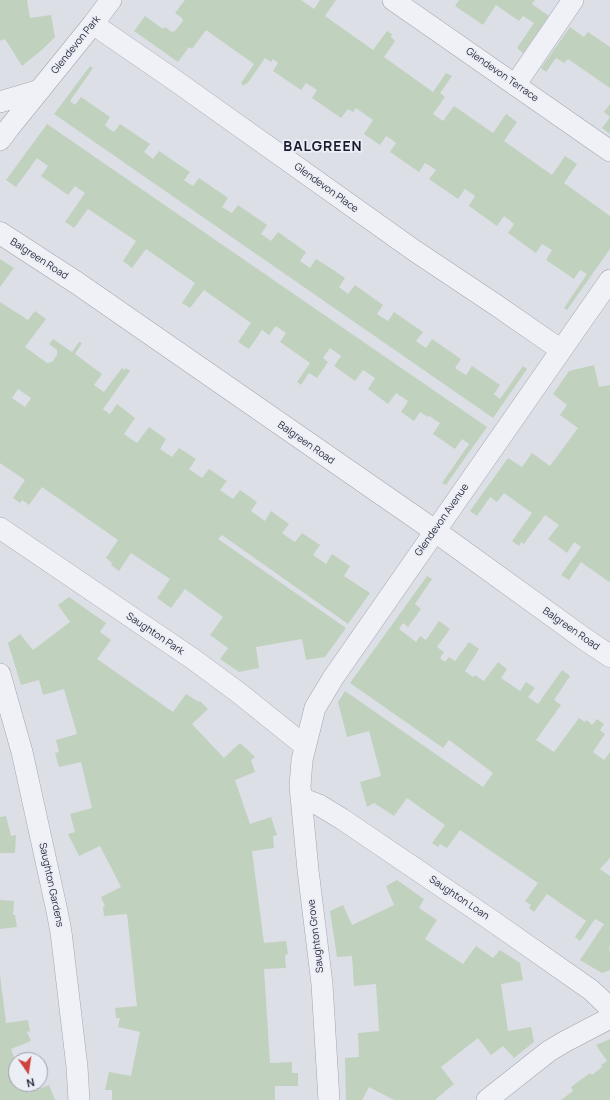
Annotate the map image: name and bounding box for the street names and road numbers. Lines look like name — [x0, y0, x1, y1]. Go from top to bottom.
street label: Glendevon Park — [49, 14, 103, 76]
street label: Glendevon Terrace — [463, 45, 541, 105]
street label: Glendevon Place — [292, 161, 360, 215]
street label: Balgreen Road — [8, 236, 70, 282]
street label: Balgreen Road — [275, 419, 337, 467]
street label: Glendevon Avenue — [413, 482, 471, 558]
street label: Balgreen Road — [540, 605, 602, 653]
street label: Saughton Park — [124, 610, 186, 658]
street label: Saughton Gardens — [36, 842, 66, 928]
street label: Saughton Loan — [427, 874, 491, 922]
street label: Saughton Grove — [306, 898, 326, 974]

